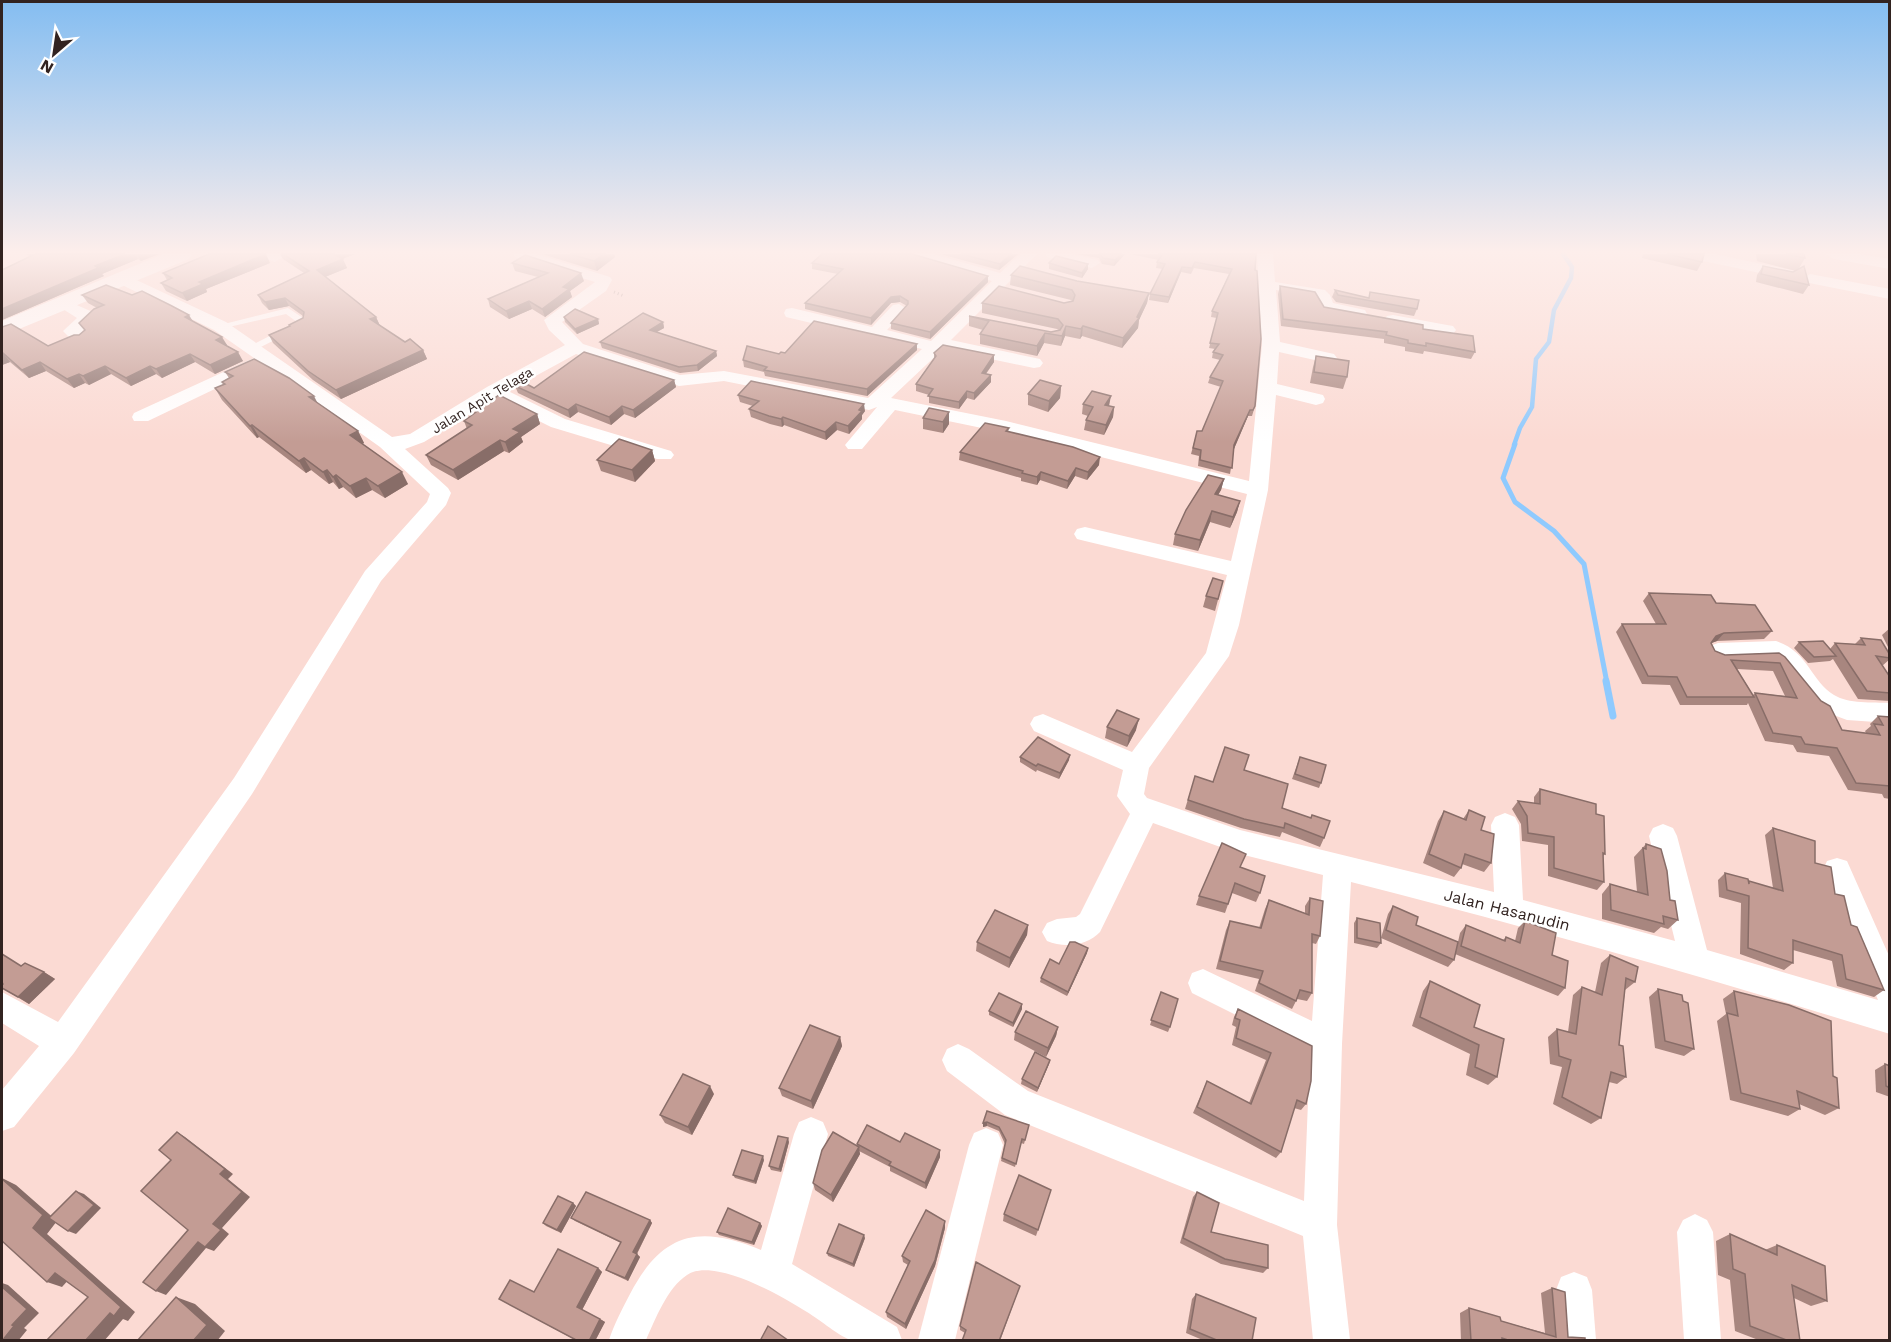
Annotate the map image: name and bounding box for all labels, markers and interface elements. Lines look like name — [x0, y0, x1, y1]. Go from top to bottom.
north arrow — [24, 24, 84, 84]
text: N — [37, 55, 57, 78]
street label: Jalan Apit Telaga — [428, 363, 536, 437]
street label: Jalan Hasanudin — [1442, 885, 1572, 935]

